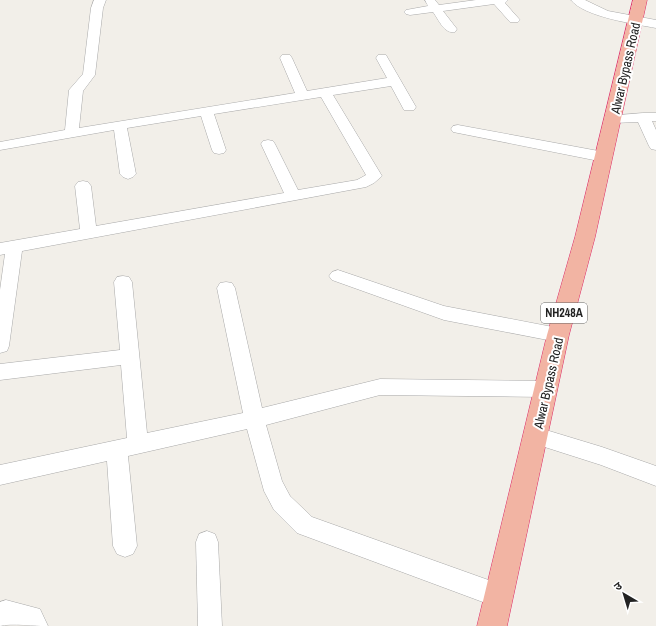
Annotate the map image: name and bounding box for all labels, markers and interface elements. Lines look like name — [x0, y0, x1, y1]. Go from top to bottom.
street label: Alwar Bypass Road — [607, 21, 644, 116]
road number: NH248A — [541, 303, 587, 323]
street label: Alwar Bypass Road — [530, 336, 567, 431]
north arrow — [604, 574, 644, 614]
text: उ — [611, 578, 625, 594]

